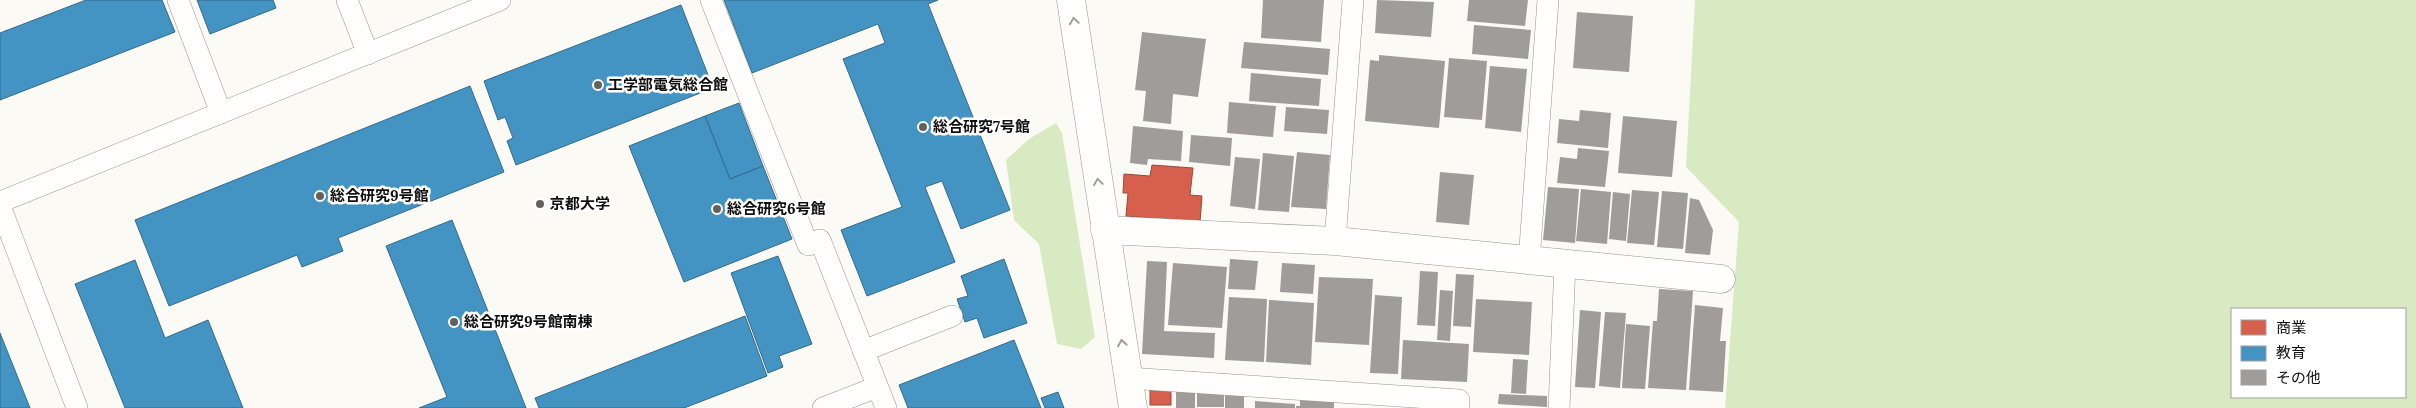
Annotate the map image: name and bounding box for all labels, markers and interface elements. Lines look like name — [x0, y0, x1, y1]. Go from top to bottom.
one-way arrow — [1070, 17, 1080, 25]
place label: 工学部電気総合館 — [608, 75, 728, 94]
marker: 工学部電気総合館 — [592, 79, 604, 91]
place label: 総合研究7号館 — [933, 117, 1030, 136]
marker: 総合研究7号館 — [917, 121, 929, 133]
one-way arrow — [1093, 178, 1103, 186]
place label: 総合研究9号館 — [330, 186, 429, 205]
marker: 総合研究9号館 — [314, 190, 326, 202]
place label: 京都大学 — [550, 194, 610, 213]
marker: 京都大学 — [534, 198, 546, 210]
place label: 総合研究6号館 — [727, 199, 826, 218]
marker: 総合研究6号館 — [711, 203, 723, 215]
legend — [2231, 308, 2406, 398]
place label: 総合研究9号館南棟 — [464, 312, 593, 331]
marker: 総合研究9号館南棟 — [448, 316, 460, 328]
text: 商業 — [2276, 318, 2306, 337]
one-way arrow — [1118, 338, 1128, 347]
text: 教育 — [2276, 343, 2306, 362]
text: その他 — [2276, 368, 2321, 387]

